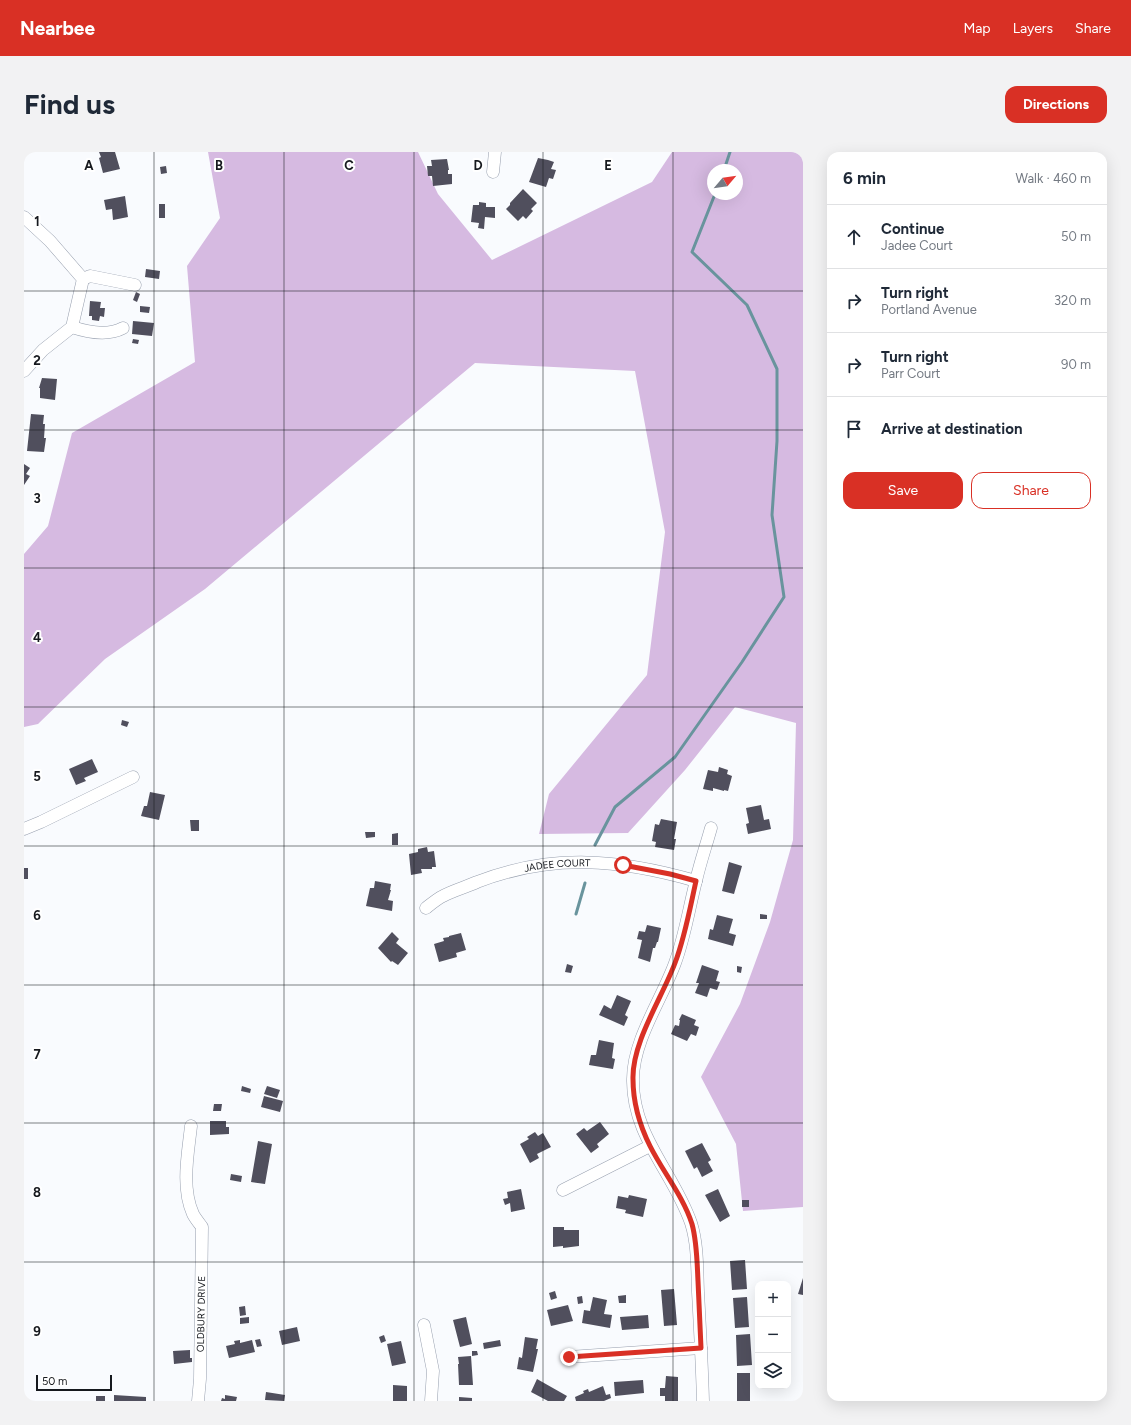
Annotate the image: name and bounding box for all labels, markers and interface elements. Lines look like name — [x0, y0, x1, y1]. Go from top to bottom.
text: Nearbee — [20, 17, 95, 40]
text: Map — [963, 20, 991, 37]
text: Layers — [1013, 20, 1053, 37]
text: Share — [1075, 20, 1111, 37]
button: Directions — [1005, 86, 1107, 123]
text: Find us — [24, 87, 115, 121]
text: A — [84, 158, 94, 173]
text: B — [215, 158, 223, 173]
text: C — [344, 158, 354, 173]
text: D — [473, 158, 483, 173]
text: E — [604, 158, 612, 173]
north arrow — [707, 164, 743, 200]
text: 6 min — [843, 168, 886, 188]
text: Walk · 460 m — [1015, 171, 1091, 186]
text: 1 — [34, 214, 40, 229]
text: Continue — [881, 220, 944, 238]
icon: ahead — [843, 226, 865, 248]
text: 50 m — [1061, 229, 1091, 244]
text: Jadee Court — [881, 238, 953, 253]
text: Turn right — [881, 284, 949, 302]
icon: right — [843, 290, 865, 312]
text: 320 m — [1054, 293, 1091, 308]
text: Portland Avenue — [881, 302, 977, 317]
text: Turn right — [881, 348, 949, 366]
text: 2 — [33, 353, 41, 368]
icon: right — [843, 354, 865, 376]
text: 90 m — [1061, 357, 1091, 372]
text: Parr Court — [881, 366, 941, 381]
icon: arrive — [843, 418, 865, 440]
text: Arrive at destination — [881, 420, 1022, 438]
button: Save — [843, 472, 963, 509]
button: Share — [971, 472, 1091, 509]
text: 3 — [33, 491, 41, 506]
text: 4 — [33, 630, 41, 645]
text: 5 — [33, 769, 41, 784]
street label: JADEE COURT — [523, 856, 591, 874]
route start — [614, 856, 632, 874]
text: 6 — [33, 908, 41, 923]
text: 7 — [33, 1047, 41, 1062]
text: 8 — [33, 1185, 41, 1200]
street label: OLDBURY DRIVE — [194, 1276, 208, 1352]
map controls — [755, 1281, 791, 1389]
button: + — [755, 1281, 791, 1317]
button: − — [755, 1317, 791, 1353]
text: 9 — [33, 1324, 41, 1339]
route end — [560, 1348, 578, 1366]
button: layers — [755, 1353, 791, 1389]
scale bar — [36, 1373, 112, 1392]
text: 50 m — [42, 1375, 67, 1388]

